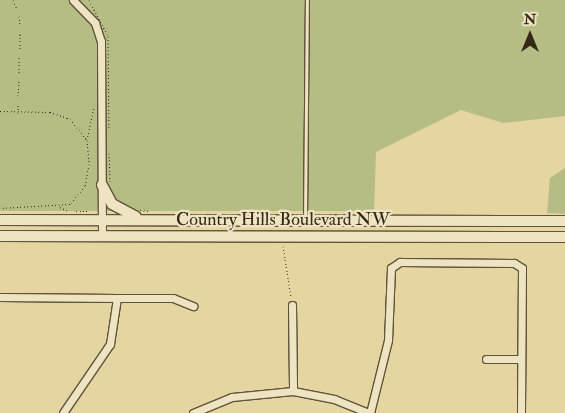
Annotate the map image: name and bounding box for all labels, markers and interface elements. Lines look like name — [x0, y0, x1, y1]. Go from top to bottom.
north arrow — [505, 10, 555, 60]
text: N — [524, 11, 536, 28]
street label: Country Hills Boulevard NW — [176, 209, 390, 231]

